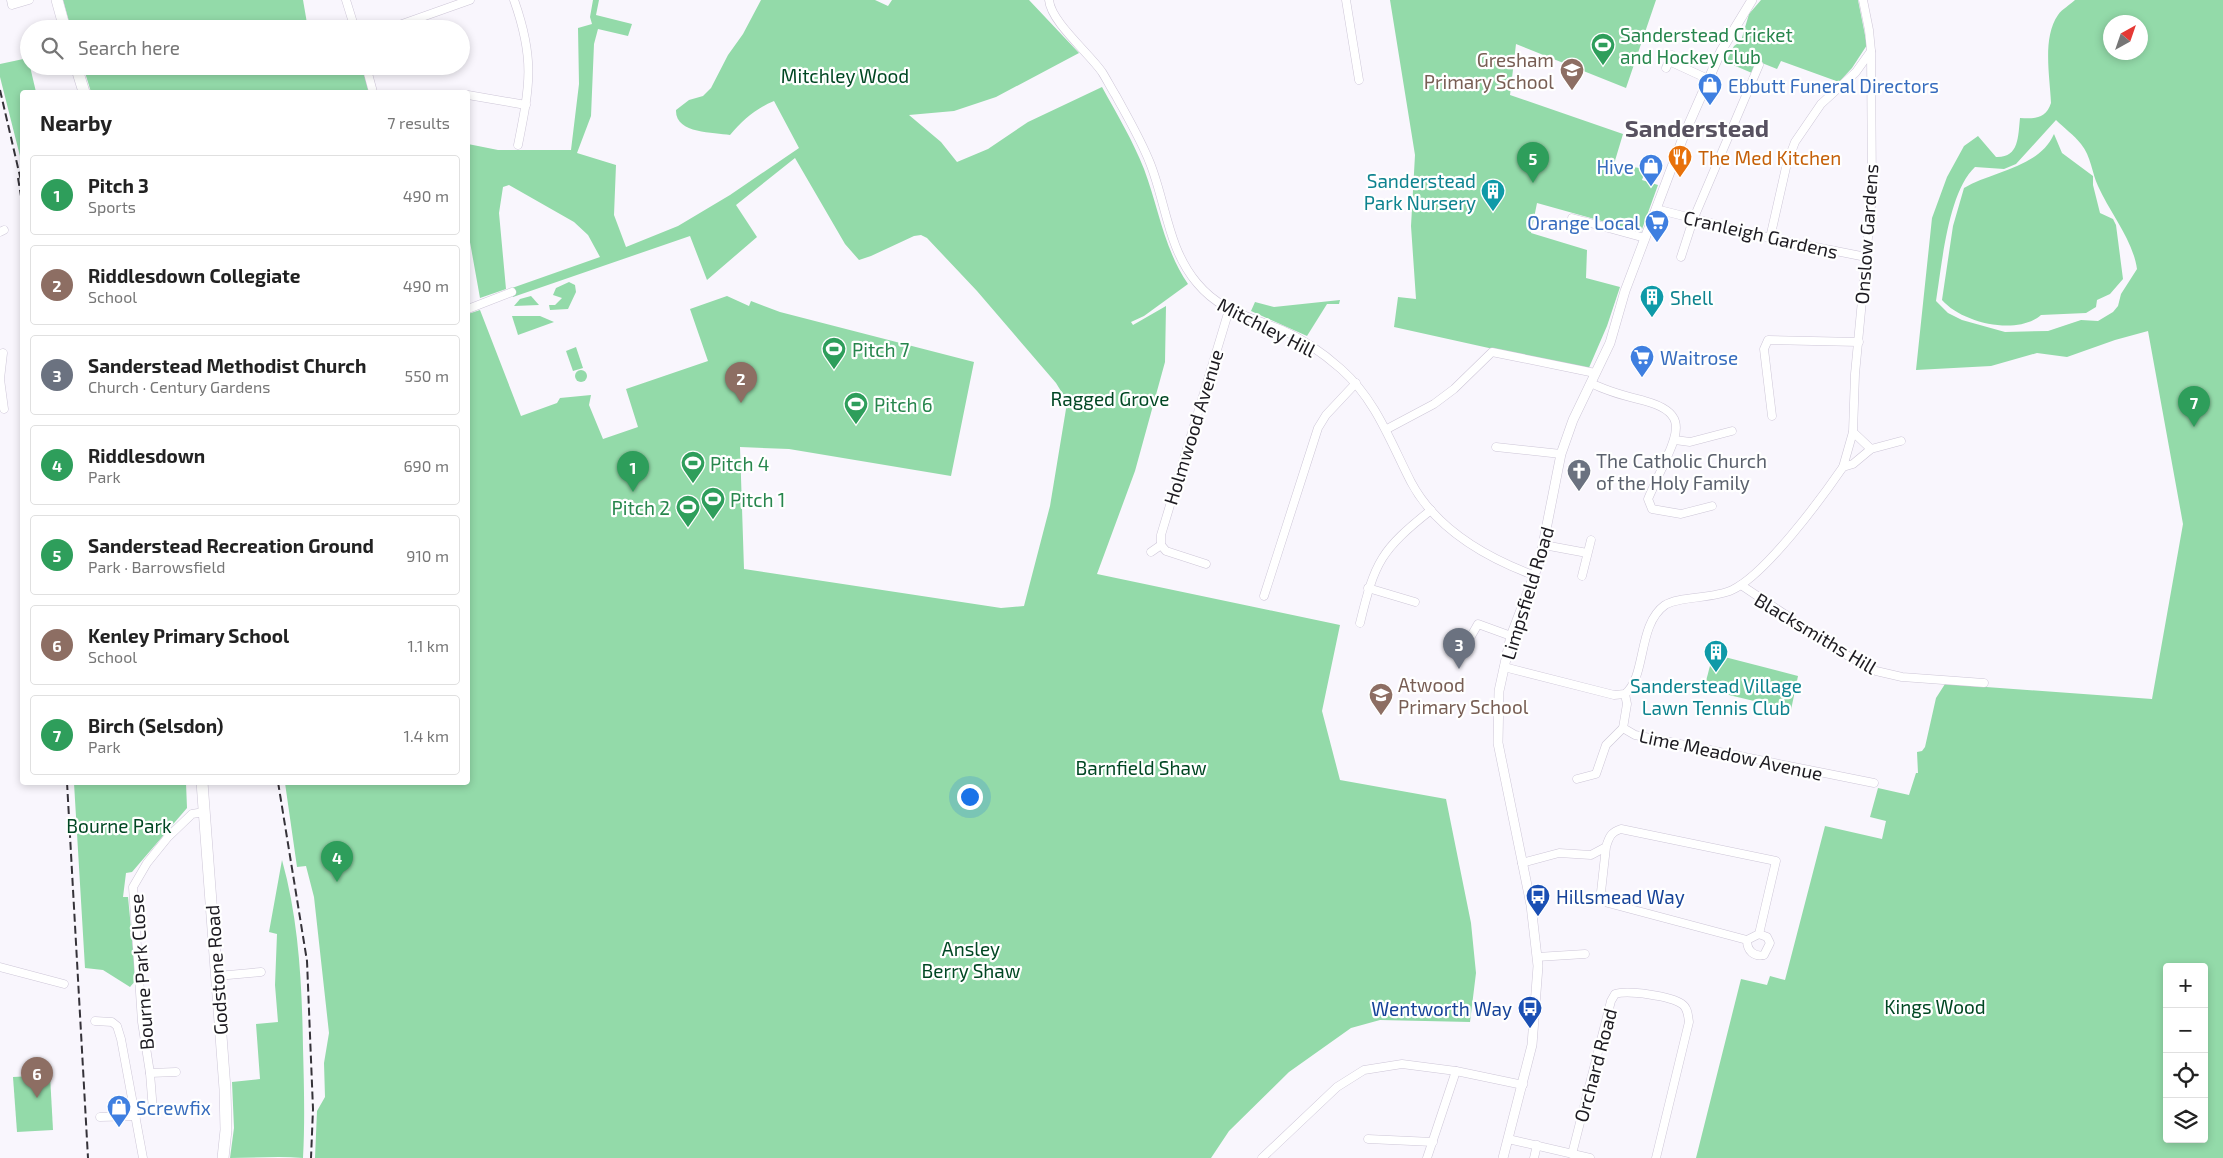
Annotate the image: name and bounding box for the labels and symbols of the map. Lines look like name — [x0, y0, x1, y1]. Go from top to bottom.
north arrow — [2103, 15, 2148, 60]
place label: Sanderstead Cricket and Hockey Club — [1620, 23, 1793, 68]
sports icon: Sanderstead Cricket and Hockey Club — [1590, 32, 1616, 66]
place label: Gresham Primary School — [1424, 48, 1554, 93]
school or university icon: Gresham Primary School — [1559, 57, 1585, 91]
park label: Mitchley Wood — [781, 64, 909, 87]
shop icon: Ebbutt Funeral Directors — [1697, 72, 1723, 106]
place label: Ebbutt Funeral Directors — [1728, 74, 1939, 97]
district label: Sanderstead — [1625, 113, 1769, 142]
pin: 5 — [1517, 142, 1549, 183]
restaurant icon: The Med Kitchen — [1667, 144, 1693, 178]
place label: The Med Kitchen — [1698, 146, 1841, 169]
shop icon: Hive — [1638, 153, 1664, 187]
place label: Hive — [1596, 155, 1634, 178]
street label: Onslow Gardens — [1850, 163, 1882, 305]
place label: Sanderstead Park Nursery — [1364, 169, 1476, 214]
building icon: Sanderstead Park Nursery — [1480, 178, 1506, 212]
street label: Cranleigh Gardens — [1681, 205, 1841, 263]
supermarket icon: Orange Local — [1644, 209, 1670, 243]
place label: Orange Local — [1527, 211, 1640, 234]
building icon: Shell — [1639, 284, 1665, 318]
place label: Shell — [1670, 286, 1714, 309]
street label: Mitchley Hill — [1214, 292, 1320, 362]
sports icon: Pitch 7 — [821, 336, 847, 370]
place label: Pitch 7 — [852, 338, 910, 361]
supermarket icon: Waitrose — [1629, 344, 1655, 378]
place label: Waitrose — [1660, 346, 1738, 369]
street label: Holmwood Avenue — [1158, 347, 1228, 507]
pin: 2 — [725, 362, 757, 403]
pin: 7 — [2178, 386, 2210, 427]
park label: Ragged Grove — [1051, 387, 1169, 410]
sports icon: Pitch 6 — [843, 391, 869, 425]
place label: Pitch 6 — [874, 393, 933, 416]
place label: The Catholic Church of the Holy Family — [1596, 449, 1767, 494]
sports icon: Pitch 4 — [680, 450, 706, 484]
pin: 1 — [617, 451, 649, 492]
place label: Pitch 4 — [710, 452, 769, 475]
church icon: The Catholic Church of the Holy Family — [1566, 458, 1592, 492]
sports icon: Pitch 1 — [700, 486, 726, 520]
place label: Pitch 1 — [730, 488, 785, 511]
sports icon: Pitch 2 — [675, 494, 701, 528]
place label: Pitch 2 — [612, 496, 670, 519]
street label: Limpsfield Road — [1496, 524, 1558, 662]
street label: Blacksmiths Hill — [1751, 587, 1882, 679]
pin: 3 — [1443, 628, 1475, 669]
building icon: Sanderstead Village Lawn Tennis Club — [1703, 639, 1729, 673]
place label: Atwood Primary School — [1398, 673, 1529, 718]
place label: Sanderstead Village Lawn Tennis Club — [1630, 674, 1802, 719]
school or university icon: Atwood Primary School — [1368, 682, 1394, 716]
street label: Lime Meadow Avenue — [1637, 723, 1825, 785]
park label: Barnfield Shaw — [1075, 756, 1207, 779]
your location — [957, 784, 983, 810]
park label: Bourne Park — [66, 814, 172, 837]
pin: 4 — [321, 841, 353, 882]
bus stop icon: Hillsmead Way — [1525, 883, 1551, 917]
place label: Hillsmead Way — [1556, 885, 1685, 908]
street label: Bourne Park Close — [124, 893, 158, 1051]
street label: Godstone Road — [200, 904, 232, 1036]
park label: Ansley Berry Shaw — [922, 937, 1021, 982]
bus stop icon: Wentworth Way — [1517, 995, 1543, 1029]
park label: Kings Wood — [1884, 995, 1986, 1018]
place label: Wentworth Way — [1371, 997, 1512, 1020]
street label: Orchard Road — [1569, 1005, 1621, 1125]
pin: 6 — [21, 1057, 53, 1098]
shop icon: Screwfix — [106, 1094, 132, 1128]
place label: Screwfix — [136, 1096, 211, 1119]

